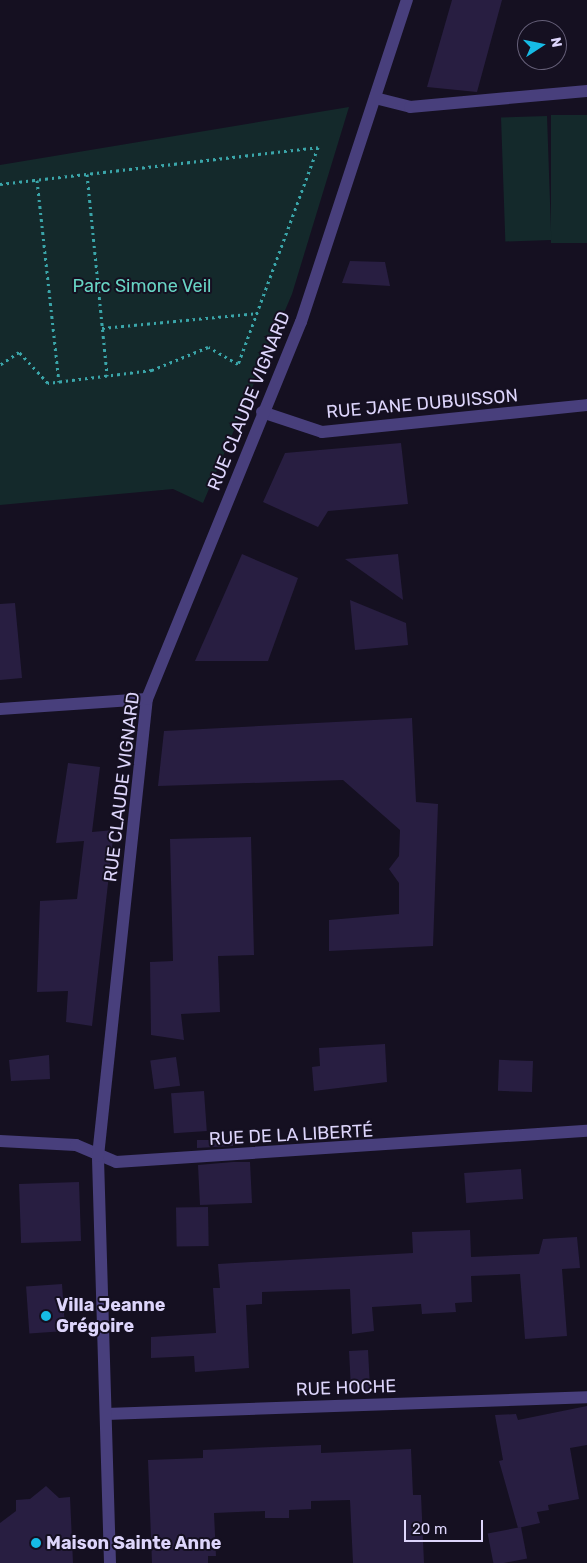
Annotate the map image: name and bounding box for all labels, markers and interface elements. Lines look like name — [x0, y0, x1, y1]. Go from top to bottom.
north arrow — [517, 20, 567, 70]
text: N — [547, 36, 566, 49]
park label: Parc Simone Veil — [72, 275, 212, 297]
street label: RUE CLAUDE VIGNARD — [203, 308, 295, 494]
street label: RUE JANE DUBUISSON — [325, 385, 519, 423]
street label: RUE CLAUDE VIGNARD — [100, 691, 144, 883]
street label: RUE DE LA LIBERTÉ — [208, 1120, 374, 1150]
place label: Villa Jeanne Grégoire — [56, 1295, 165, 1338]
marker: Villa Jeanne Grégoire — [40, 1310, 52, 1322]
street label: RUE HOCHE — [295, 1375, 397, 1401]
scale bar — [407, 1510, 486, 1542]
text: 20 m — [412, 1520, 447, 1538]
place label: Maison Sainte Anne — [46, 1532, 222, 1554]
marker: Maison Sainte Anne — [30, 1537, 42, 1549]

